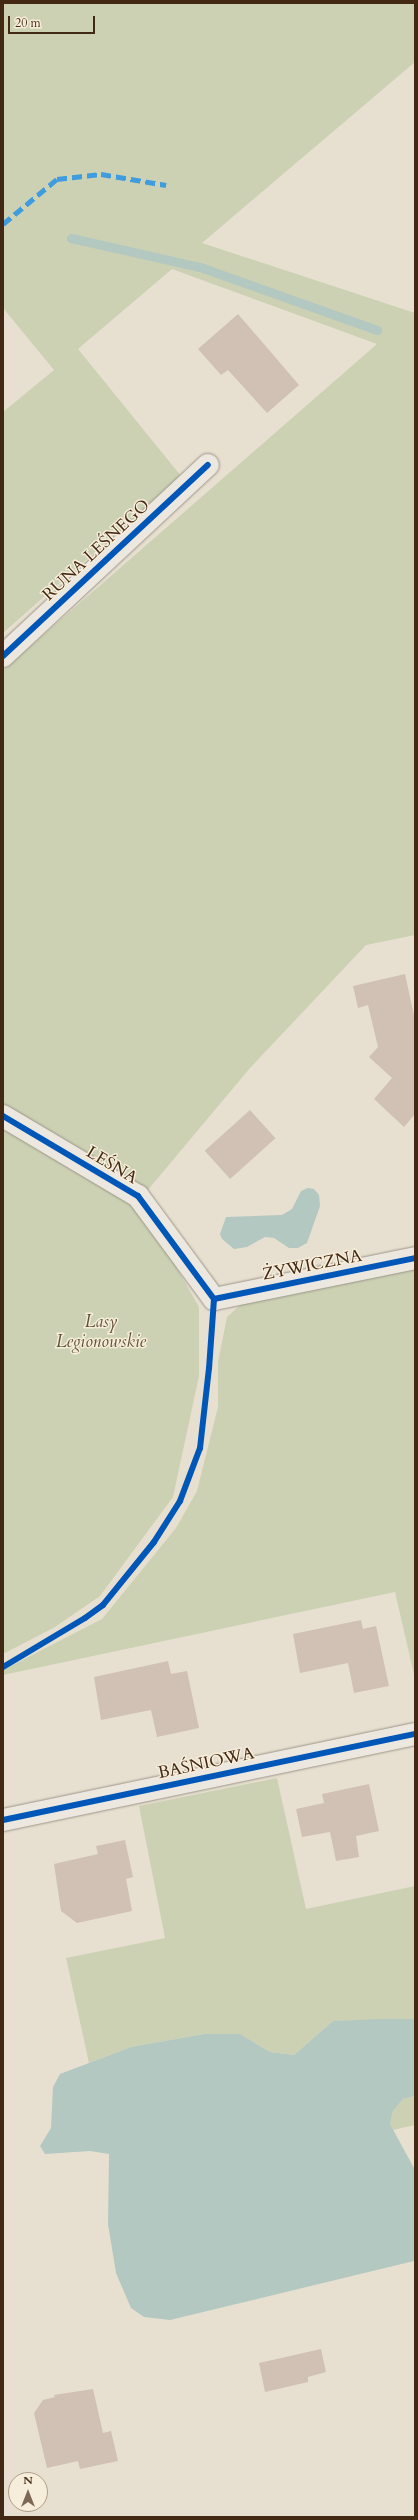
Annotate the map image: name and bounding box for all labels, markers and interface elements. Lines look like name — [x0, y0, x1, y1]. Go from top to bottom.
scale bar — [10, 8, 97, 34]
text: 20 m — [15, 15, 41, 31]
street label: RUNA LEŚNEGO — [38, 495, 154, 605]
street label: LEŚNA — [83, 1142, 141, 1188]
street label: ŻYWICZNA — [260, 1245, 364, 1285]
park label: Lasy Legionowskie — [56, 1312, 146, 1352]
street label: BAŚNIOWA — [156, 1743, 256, 1783]
north arrow — [8, 2472, 48, 2512]
text: N — [23, 2473, 33, 2488]

